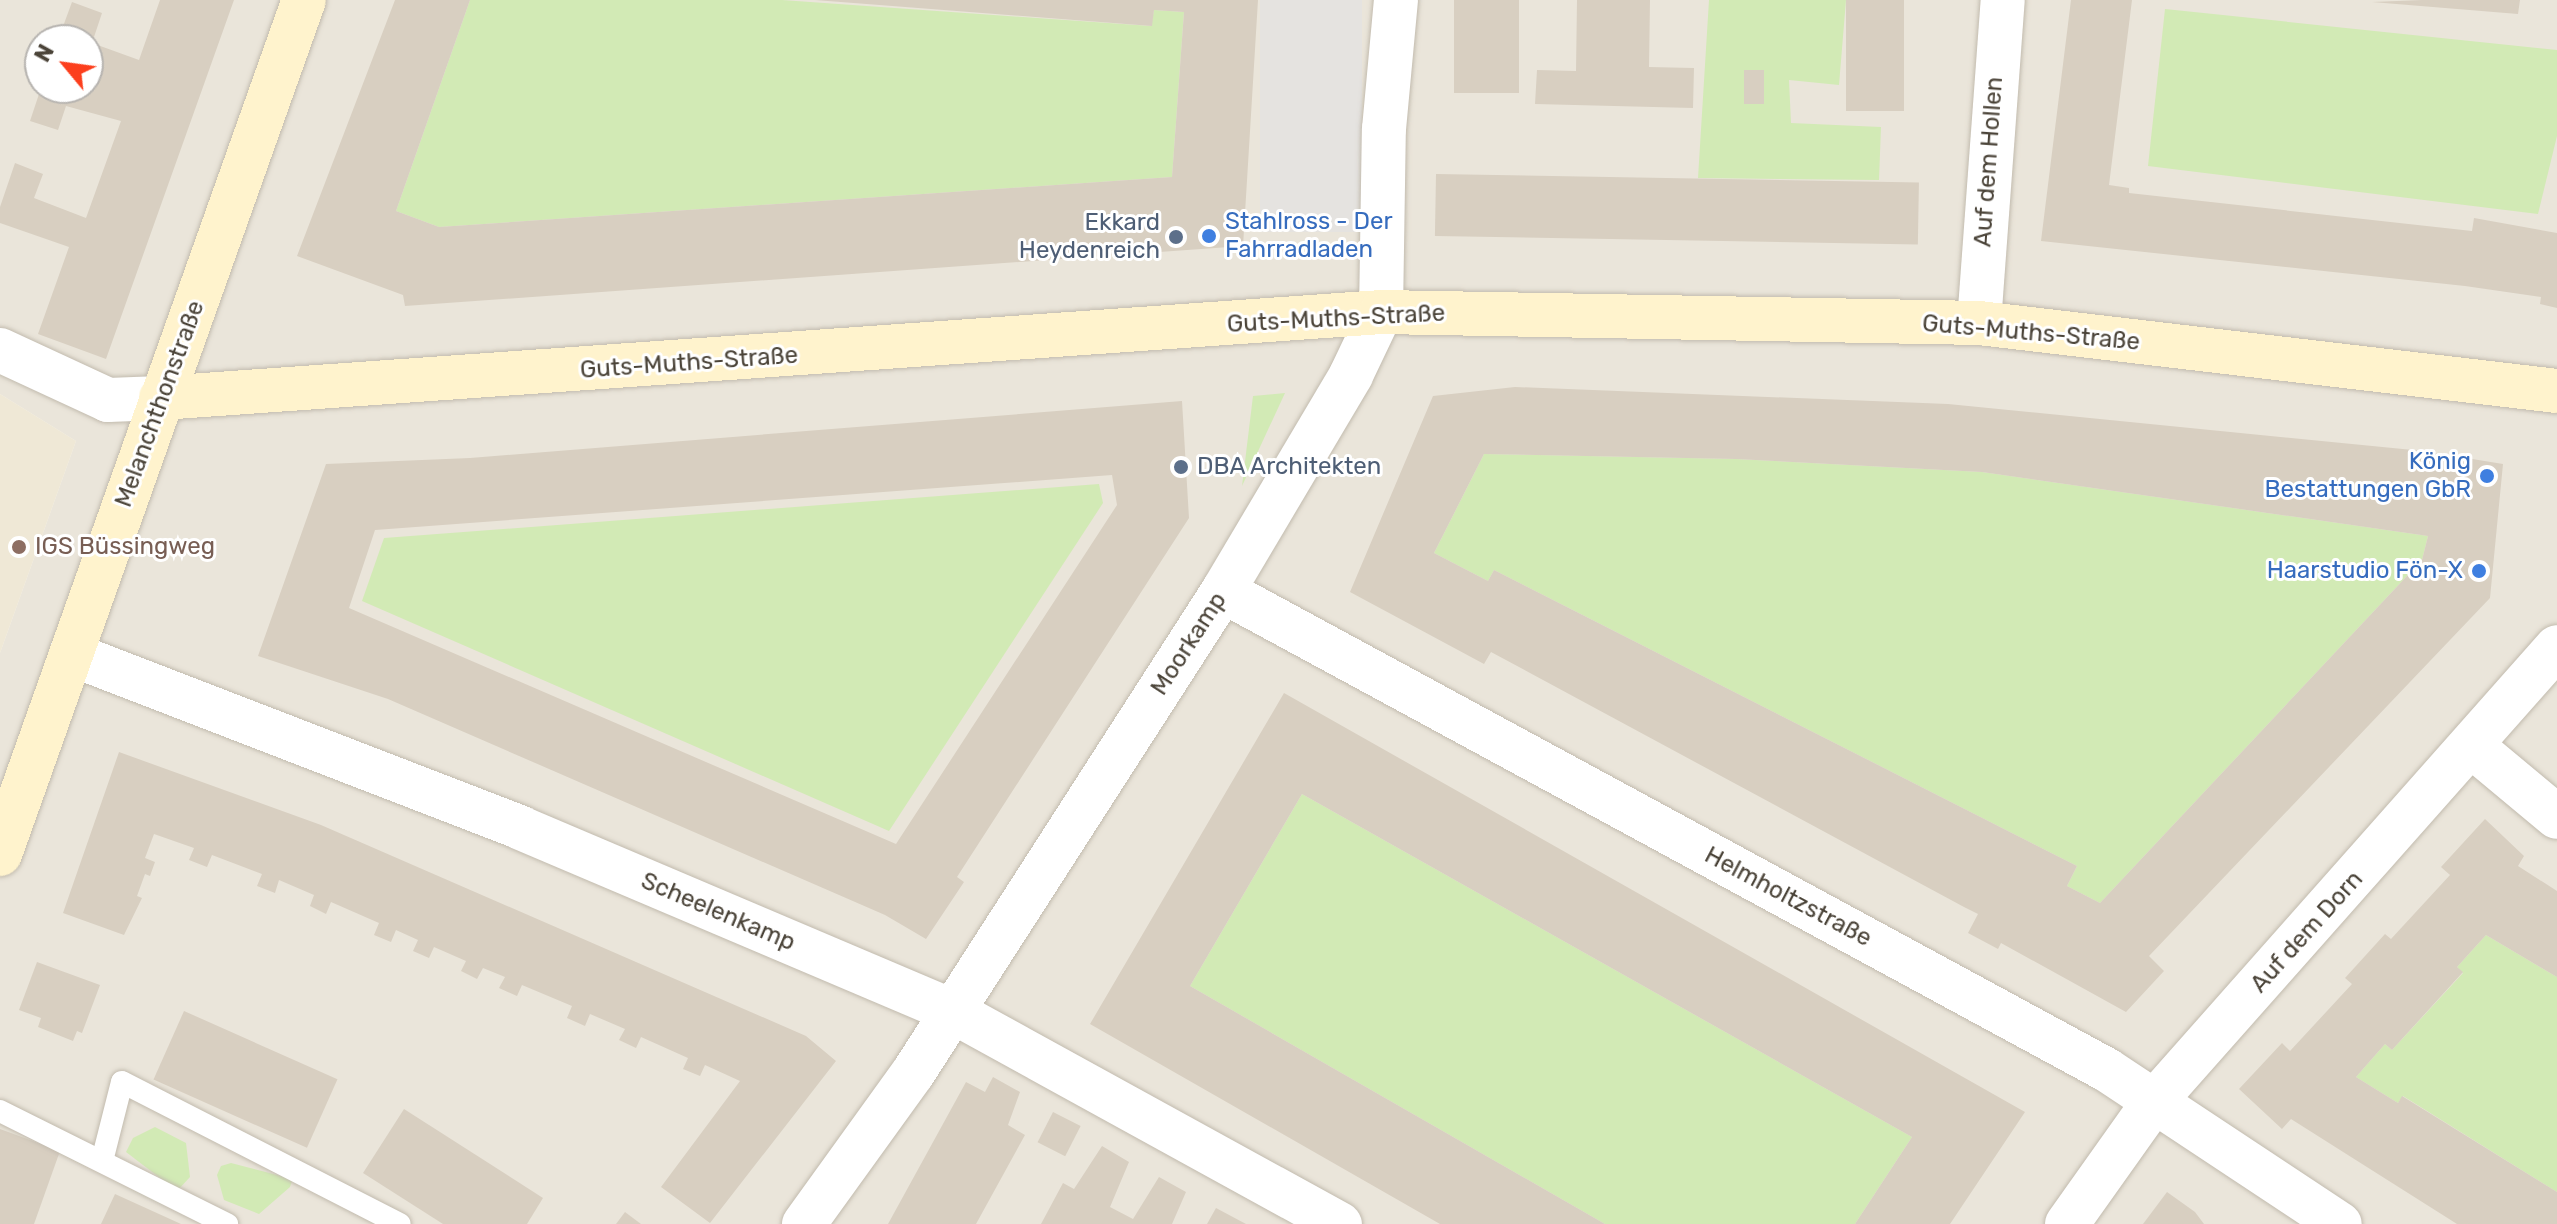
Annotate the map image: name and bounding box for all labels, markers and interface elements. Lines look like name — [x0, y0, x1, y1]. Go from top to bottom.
north arrow — [24, 24, 104, 104]
text: N — [29, 40, 60, 67]
street label: Auf dem Hollen — [1969, 76, 2009, 248]
place label: Stahlross - Der Fahrradladen — [1225, 208, 1393, 264]
place label: Ekkard Heydenreich — [1019, 209, 1160, 265]
marker: Stahlross - Der Fahrradladen — [1200, 227, 1218, 245]
marker: Ekkard Heydenreich — [1167, 228, 1185, 246]
street label: Melanchthonstraße — [109, 297, 211, 511]
street label: Guts-Muths-Straße — [1226, 299, 1446, 339]
street label: Guts-Muths-Straße — [1921, 309, 2141, 357]
street label: Guts-Muths-Straße — [579, 341, 799, 385]
place label: König Bestattungen GbR — [2264, 448, 2471, 504]
place label: DBA Architekten — [1197, 453, 1383, 481]
marker: DBA Architekten — [1172, 458, 1190, 476]
marker: König Bestattungen GbR — [2478, 467, 2496, 485]
place label: IGS Büssingweg — [35, 533, 215, 561]
marker: IGS Büssingweg — [10, 538, 28, 556]
place label: Haarstudio Fön-X — [2267, 557, 2463, 585]
marker: Haarstudio Fön-X — [2470, 562, 2488, 580]
street label: Moorkamp — [1145, 587, 1233, 701]
street label: Helmholtzstraße — [1700, 841, 1876, 953]
street label: Auf dem Dorn — [2245, 865, 2369, 999]
street label: Scheelenkamp — [637, 867, 799, 957]

